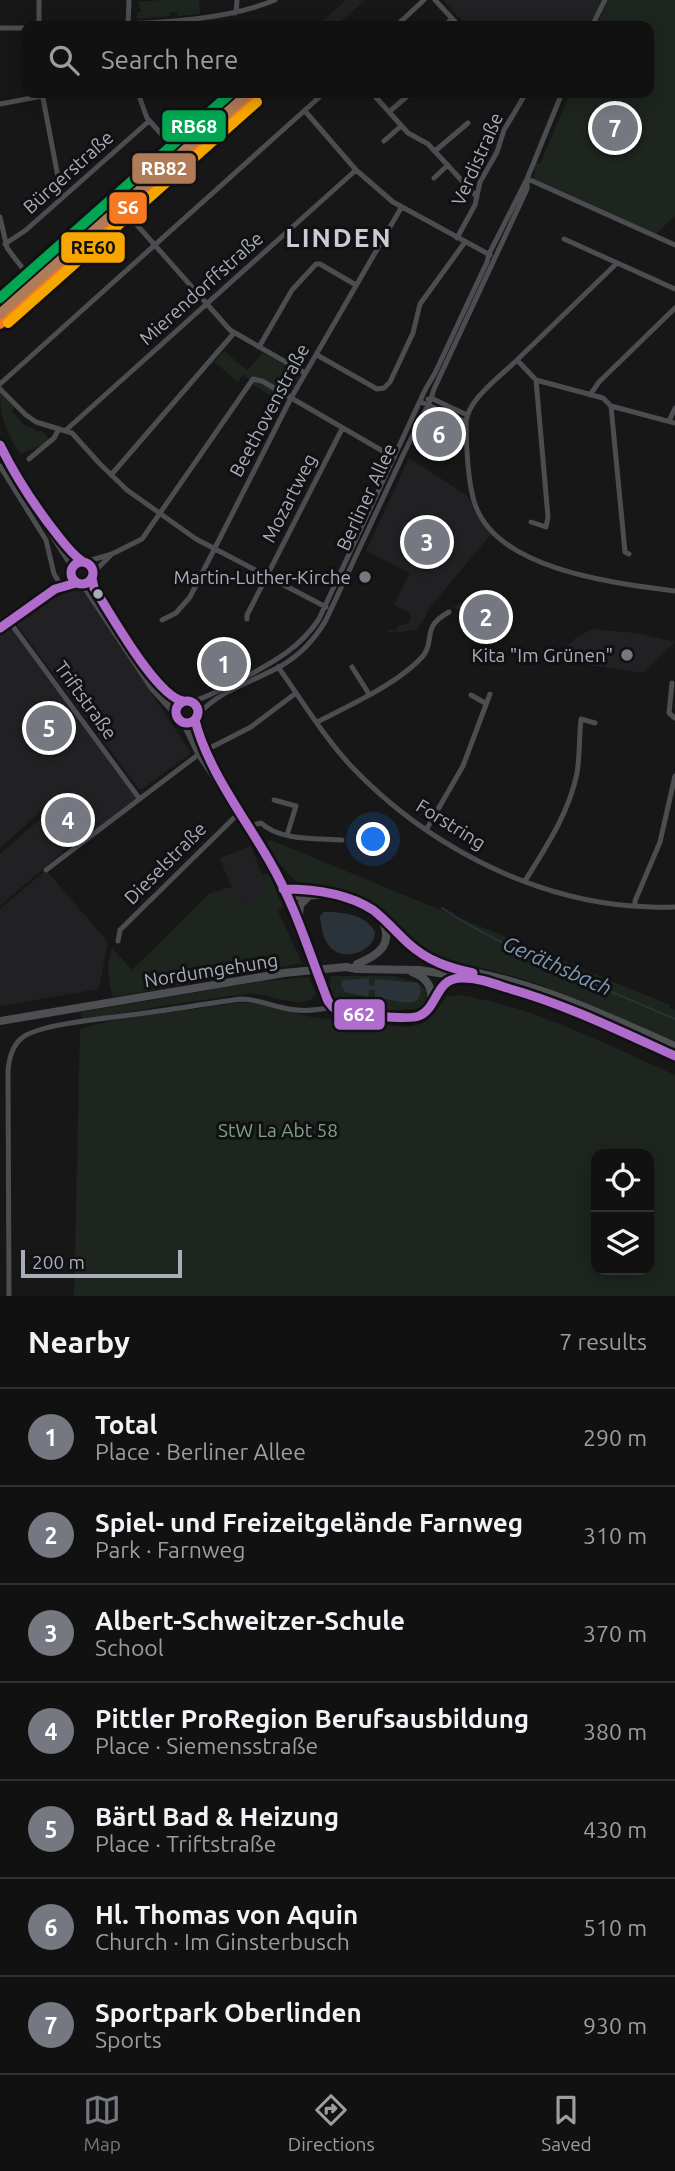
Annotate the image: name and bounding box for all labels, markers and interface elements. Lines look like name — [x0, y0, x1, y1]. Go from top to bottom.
search box — [21, 21, 654, 98]
icon: search — [45, 41, 83, 79]
text: Search here — [101, 45, 238, 74]
pin: 7 — [592, 102, 638, 154]
line badge: RB68 — [161, 109, 227, 143]
street label: Verdistraße — [447, 109, 507, 209]
text: RB68 — [171, 115, 217, 137]
street label: Bürgerstraße — [19, 126, 117, 218]
line badge: RB82 — [131, 152, 197, 185]
text: RB82 — [141, 157, 187, 179]
line badge: S6 — [108, 191, 148, 225]
text: S6 — [117, 196, 139, 218]
district label: LINDEN — [285, 223, 393, 252]
street label: Mierendorffstraße — [135, 227, 267, 349]
line badge: RE60 — [60, 231, 126, 264]
text: RE60 — [70, 236, 116, 258]
street label: Beethovenstraße — [225, 340, 313, 480]
pin: 6 — [416, 408, 462, 460]
street label: Berliner Allee — [332, 440, 400, 554]
street label: Mozartweg — [257, 450, 321, 546]
pin: 3 — [404, 516, 450, 568]
place label: Martin-Luther-Kirche — [174, 566, 351, 588]
marker: Martin-Luther-Kirche — [357, 569, 373, 585]
unlabelled marker — [91, 587, 105, 601]
pin: 2 — [463, 591, 509, 643]
pin: 1 — [201, 638, 247, 690]
place label: Kita "Im Grünen" — [472, 644, 613, 666]
marker: Kita "Im Grünen" — [619, 647, 635, 663]
street label: Triftstraße — [50, 657, 122, 743]
pin: 5 — [26, 702, 72, 754]
pin: 4 — [45, 794, 91, 846]
street label: Forstring — [412, 794, 490, 854]
street label: Dieselstraße — [119, 817, 211, 909]
your location — [356, 822, 390, 856]
water label: Geräthsbach — [499, 930, 615, 1000]
street label: Nordumgehung — [143, 949, 279, 991]
line badge: 662 — [333, 998, 386, 1031]
text: 662 — [343, 1003, 375, 1025]
park label: StW La Abt 58 — [218, 1119, 338, 1141]
map controls — [591, 1149, 654, 1275]
button: locate — [591, 1149, 654, 1212]
button: layers — [591, 1212, 654, 1275]
scale bar — [21, 1247, 182, 1279]
text: 200 m — [32, 1251, 85, 1273]
text: Nearby — [28, 1325, 130, 1359]
text: 7 results — [559, 1329, 647, 1354]
text: Total — [95, 1410, 157, 1439]
text: 1 — [45, 1425, 57, 1450]
text: 290 m — [583, 1425, 647, 1450]
text: Place · Berliner Allee — [95, 1439, 306, 1464]
text: Spiel- und Freizeitgelände Farnweg — [95, 1508, 523, 1537]
text: 2 — [45, 1523, 57, 1548]
text: 310 m — [583, 1523, 647, 1548]
text: Park · Farnweg — [95, 1537, 246, 1562]
text: Albert-Schweitzer-Schule — [95, 1606, 405, 1635]
text: 3 — [45, 1621, 57, 1646]
text: 370 m — [583, 1621, 647, 1646]
text: School — [95, 1635, 164, 1660]
text: Pittler ProRegion Berufsausbildung — [95, 1704, 529, 1733]
text: 4 — [45, 1719, 57, 1744]
text: 380 m — [583, 1719, 647, 1744]
text: Place · Siemensstraße — [95, 1733, 318, 1758]
text: Bärtl Bad & Heizung — [95, 1802, 339, 1831]
text: 5 — [45, 1817, 57, 1842]
text: 430 m — [583, 1817, 647, 1842]
text: Place · Triftstraße — [95, 1831, 276, 1856]
text: Hl. Thomas von Aquin — [95, 1900, 358, 1929]
text: 6 — [45, 1915, 57, 1940]
text: 510 m — [583, 1915, 647, 1940]
text: Church · Im Ginsterbusch — [95, 1929, 350, 1954]
text: Sportpark Oberlinden — [95, 1998, 362, 2027]
text: 7 — [45, 2013, 57, 2038]
text: 930 m — [583, 2013, 647, 2038]
text: Sports — [95, 2027, 162, 2052]
tab: Map — [83, 2091, 121, 2155]
tab: Directions — [288, 2091, 375, 2155]
tab: Saved — [541, 2091, 592, 2155]

